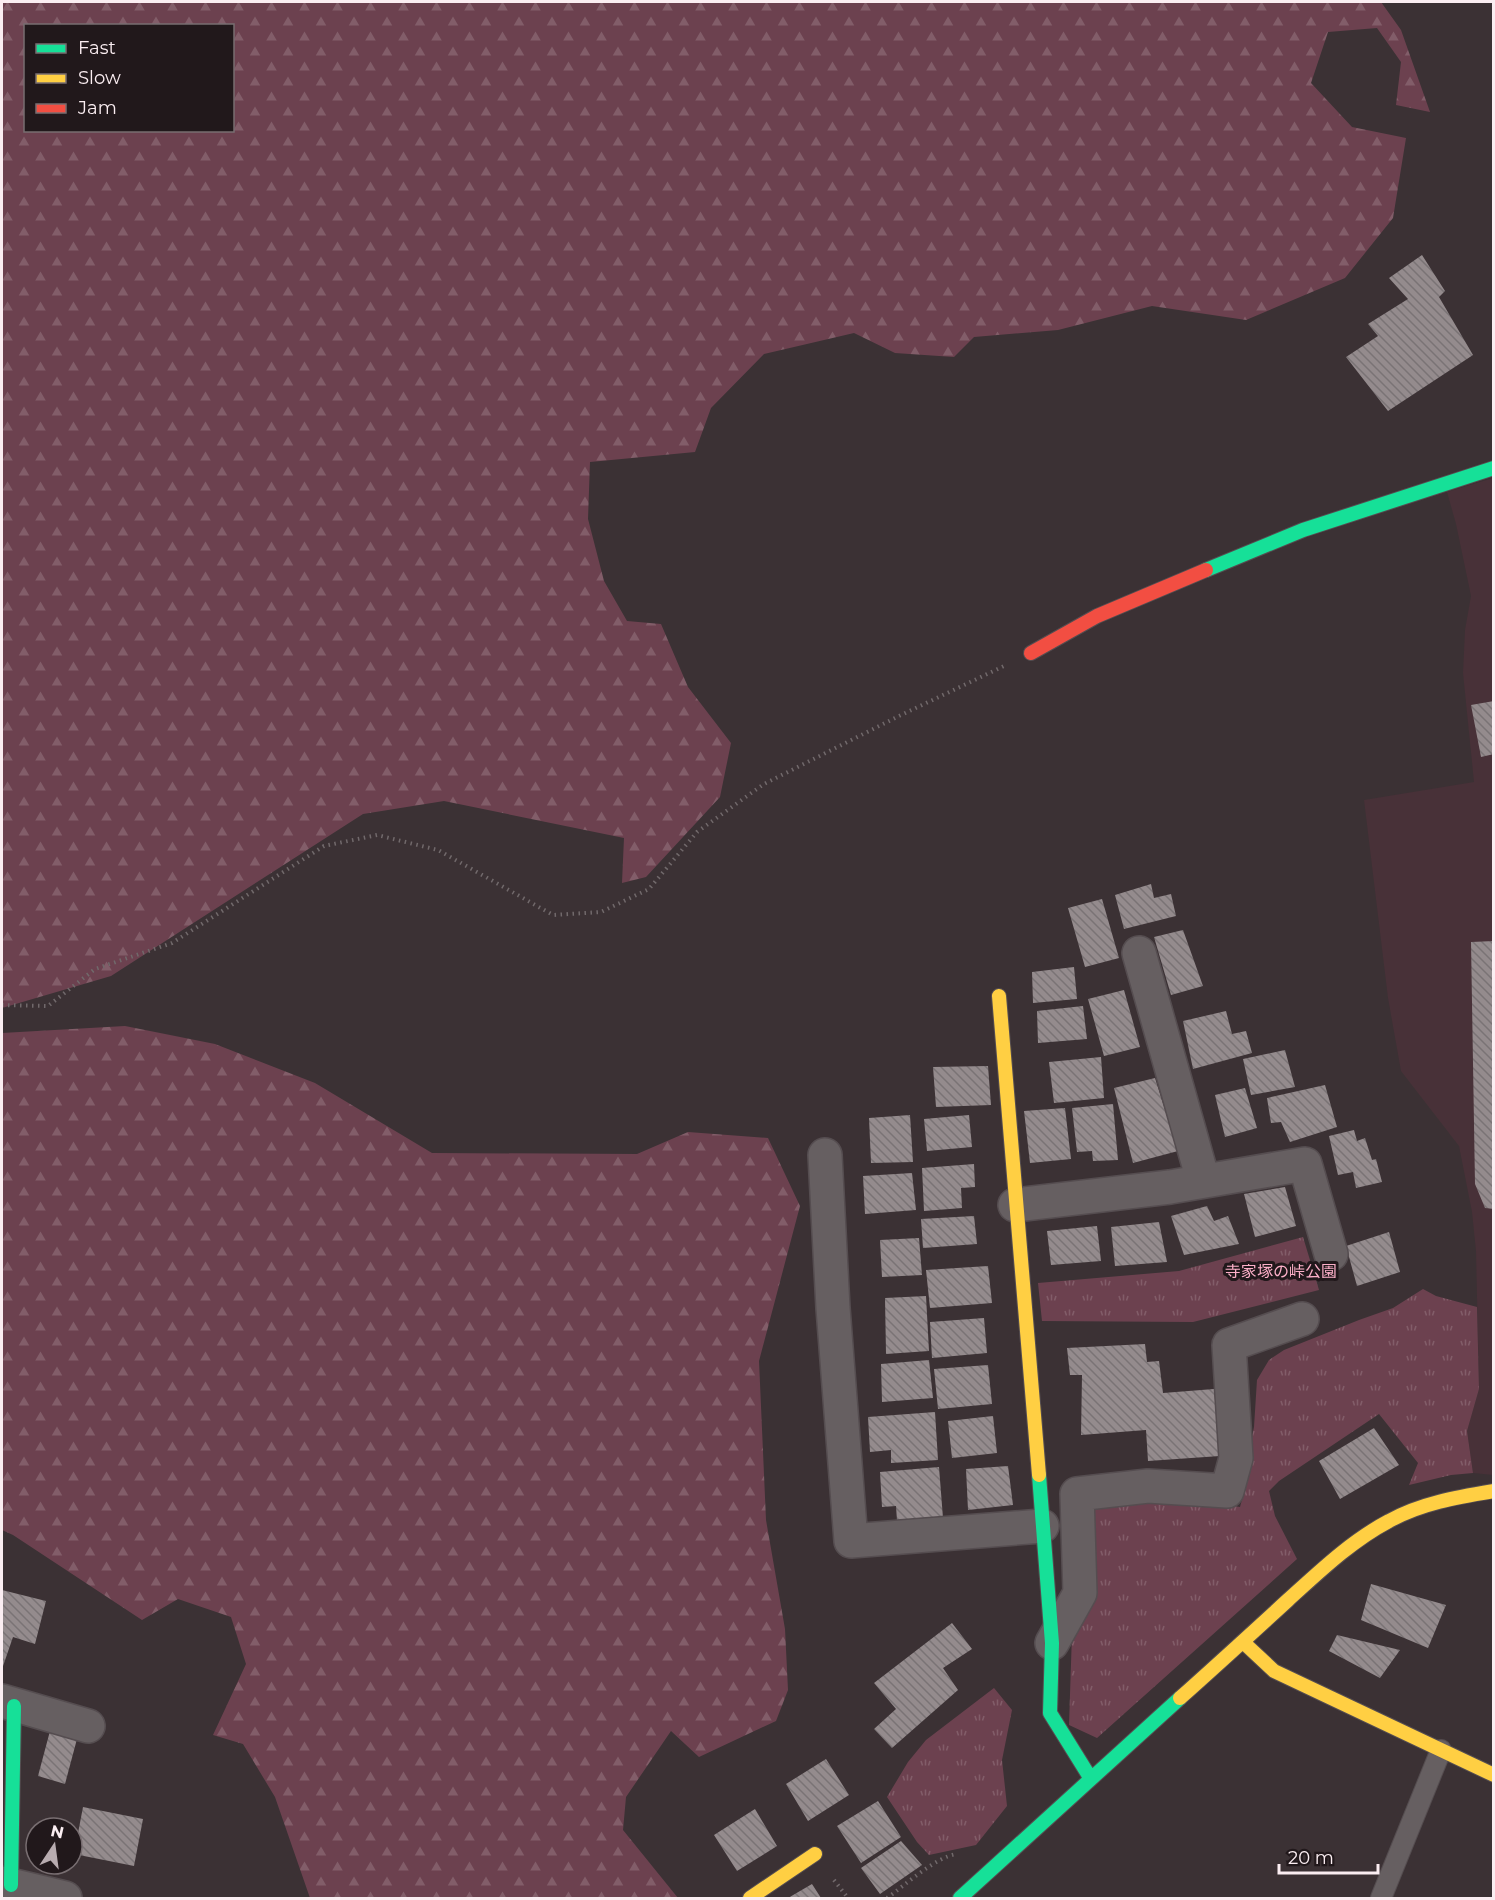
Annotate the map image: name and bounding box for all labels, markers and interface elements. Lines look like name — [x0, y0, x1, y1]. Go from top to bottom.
legend — [24, 24, 234, 132]
text: Fast — [78, 37, 116, 59]
text: Slow — [78, 67, 121, 89]
text: Jam — [77, 97, 117, 119]
park label: 寺家塚の峠公園 — [1225, 1262, 1337, 1281]
north arrow — [24, 1816, 84, 1876]
text: N — [49, 1821, 66, 1843]
scale bar — [1279, 1837, 1378, 1875]
text: 20 m — [1288, 1847, 1334, 1869]

